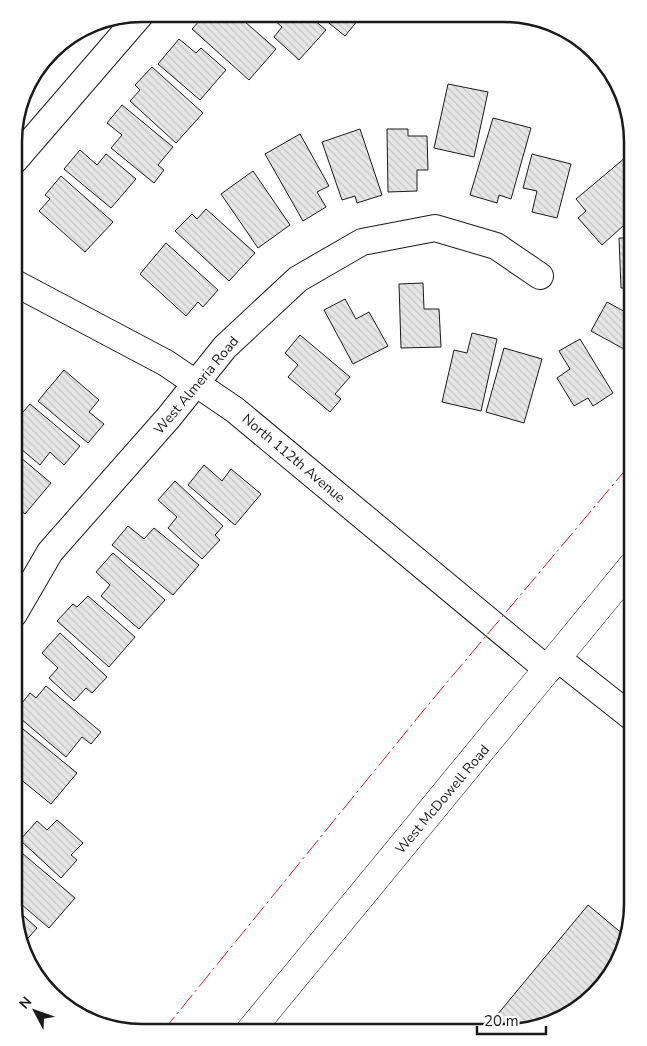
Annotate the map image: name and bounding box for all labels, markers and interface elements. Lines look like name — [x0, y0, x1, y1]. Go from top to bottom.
street label: West Almeria Road — [150, 332, 243, 438]
street label: North 112th Avenue — [238, 410, 349, 507]
street label: West McDowell Road — [391, 741, 494, 858]
north arrow — [10, 986, 60, 1036]
text: N — [15, 993, 36, 1013]
scale bar — [477, 1004, 546, 1036]
text: 20 m — [484, 1011, 519, 1031]

